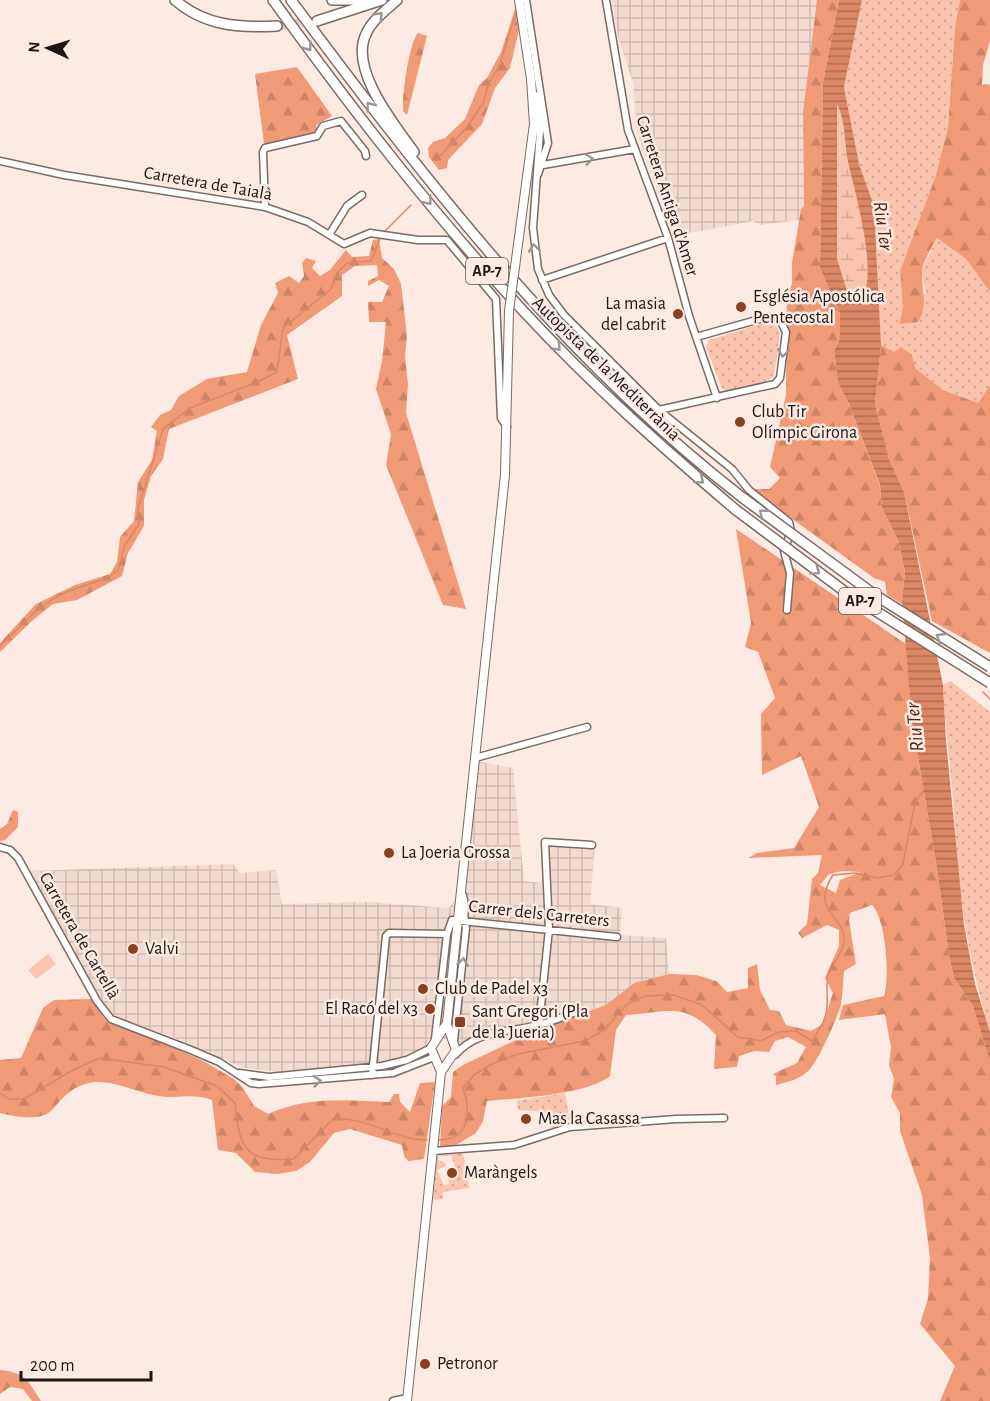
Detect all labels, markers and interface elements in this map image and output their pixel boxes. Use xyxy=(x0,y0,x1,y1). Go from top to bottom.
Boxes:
one-way arrow xyxy=(372,13,383,24)
north arrow xyxy=(18,18,78,78)
one-way arrow xyxy=(301,40,312,51)
text: N xyxy=(26,41,42,53)
one-way arrow xyxy=(367,102,378,113)
street label: Carretera Antiga d'Amer xyxy=(633,114,701,279)
one-way arrow xyxy=(585,153,594,165)
street label: Carretera de Taialà xyxy=(142,164,274,204)
one-way arrow xyxy=(420,194,431,205)
water label: Riu Ter xyxy=(870,200,896,252)
one-way arrow xyxy=(528,243,541,252)
road number: AP-7 xyxy=(466,258,508,284)
place label: Església Apostólica Pentecostal xyxy=(753,288,885,327)
street label: Autopista de la Mediterrània xyxy=(528,294,684,444)
place label: La masia del cabrit xyxy=(601,295,666,334)
marker: Església Apostólica Pentecostal xyxy=(734,300,748,314)
marker: La masia del cabrit xyxy=(671,307,685,321)
one-way arrow xyxy=(550,340,561,350)
one-way arrow xyxy=(777,348,790,357)
place label: Club Tir Olímpic Girona xyxy=(752,403,857,442)
marker: Club Tir Olímpic Girona xyxy=(733,415,747,429)
one-way arrow xyxy=(693,472,704,483)
one-way arrow xyxy=(758,510,769,521)
one-way arrow xyxy=(810,564,821,575)
road number: AP-7 xyxy=(839,588,881,614)
one-way arrow xyxy=(936,632,946,644)
water label: Riu Ter xyxy=(902,701,928,753)
place label: La Joeria Grossa xyxy=(401,844,510,862)
marker: La Joeria Grossa xyxy=(382,846,396,860)
street label: Carretera de Cartellà xyxy=(35,870,123,1002)
street label: Carrer dels Carreters xyxy=(468,898,610,930)
place label: Valvi xyxy=(145,940,179,958)
marker: Valvi xyxy=(126,942,140,956)
one-way arrow xyxy=(456,958,469,967)
place label: Club de Padel x3 xyxy=(435,980,548,998)
marker: Club de Padel x3 xyxy=(416,982,430,996)
place label: El Racó del x3 xyxy=(325,1000,418,1018)
marker: El Racó del x3 xyxy=(423,1002,437,1016)
place label: Sant Gregori (Pla de la Jueria) xyxy=(472,1003,589,1042)
marker: Sant Gregori (Pla de la Jueria) xyxy=(453,1015,467,1029)
one-way arrow xyxy=(313,1075,322,1088)
place label: Mas la Casassa xyxy=(538,1110,640,1128)
marker: Mas la Casassa xyxy=(519,1112,533,1126)
place label: Maràngels xyxy=(464,1164,537,1182)
marker: Maràngels xyxy=(445,1166,459,1180)
scale bar xyxy=(21,1344,152,1382)
place label: Petronor xyxy=(437,1355,498,1373)
text: 200 m xyxy=(30,1357,75,1375)
marker: Petronor xyxy=(418,1357,432,1371)

